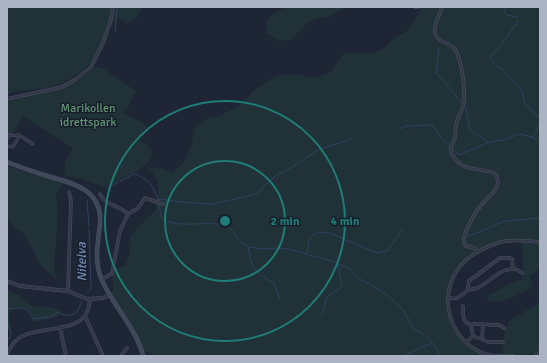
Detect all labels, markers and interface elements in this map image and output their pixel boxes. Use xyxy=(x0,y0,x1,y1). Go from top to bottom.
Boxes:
park label: Marikollen idrettspark xyxy=(60,101,116,130)
centre of rings xyxy=(218,214,232,228)
text: 2 min xyxy=(271,214,300,229)
text: 4 min xyxy=(331,214,360,229)
water label: Nitelva xyxy=(74,242,90,282)

